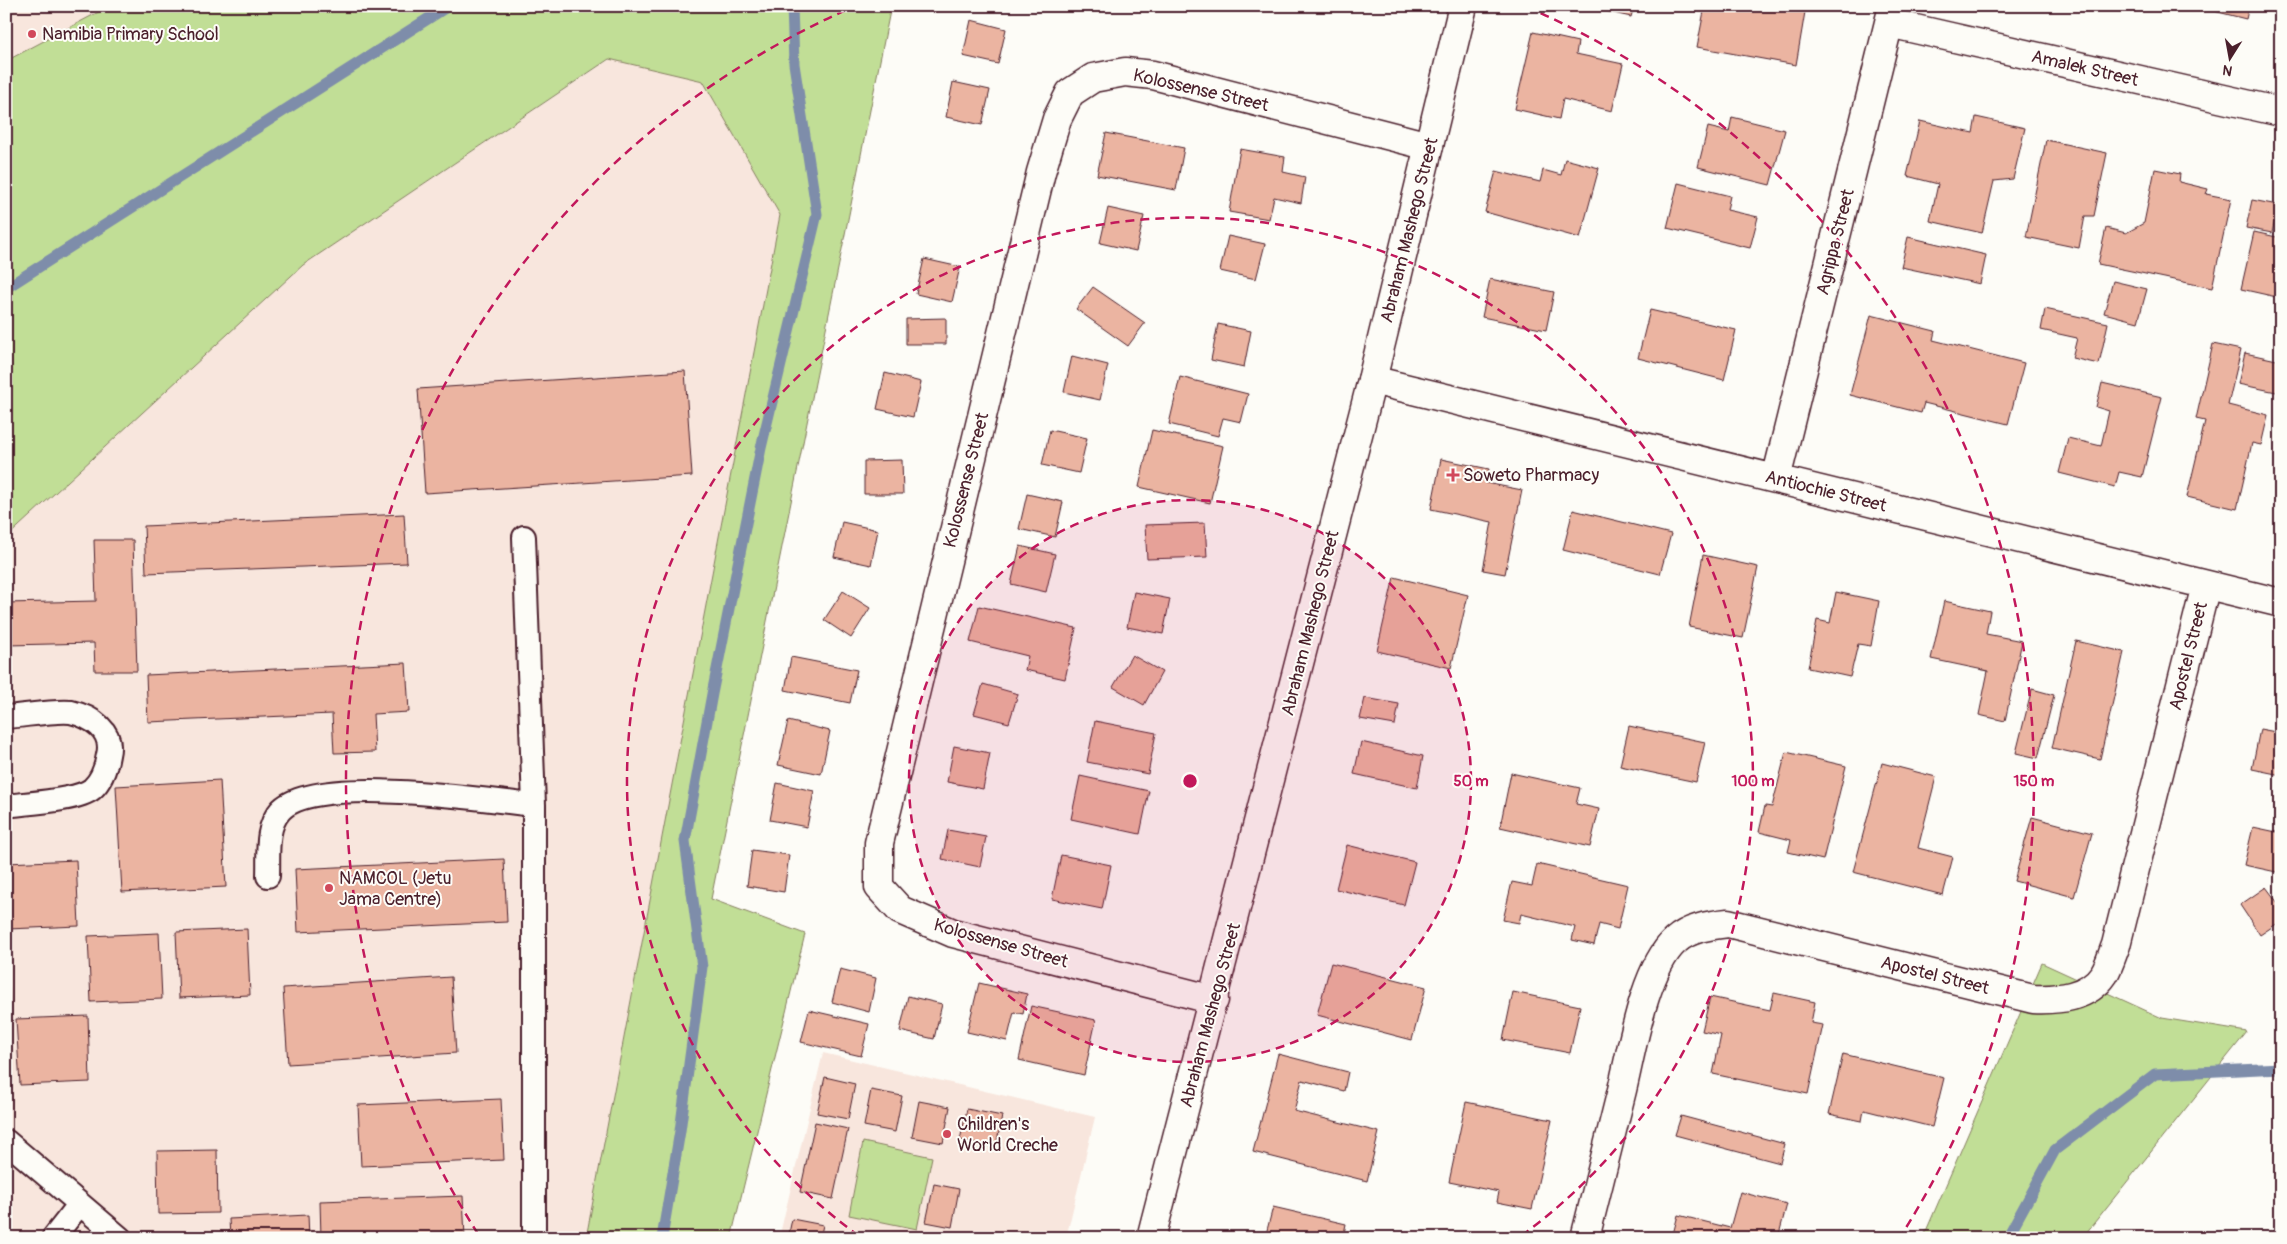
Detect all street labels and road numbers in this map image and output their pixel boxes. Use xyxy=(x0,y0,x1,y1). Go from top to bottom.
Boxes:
street label: Amalek Street xyxy=(2029,45,2141,92)
street label: Kolossense Street xyxy=(1131,64,1272,117)
street label: Abraham Mashego Street xyxy=(1375,134,1444,325)
street label: Agrippa Street xyxy=(1811,186,1860,298)
street label: Kolossense Street xyxy=(939,409,995,550)
street label: Antiochie Street xyxy=(1763,465,1890,518)
street label: Abraham Mashego Street xyxy=(1276,527,1345,718)
street label: Apostel Street xyxy=(2164,599,2213,713)
street label: Kolossense Street xyxy=(931,913,1071,974)
street label: Abraham Mashego Street xyxy=(1175,920,1246,1110)
street label: Apostel Street xyxy=(1878,951,1992,1000)

